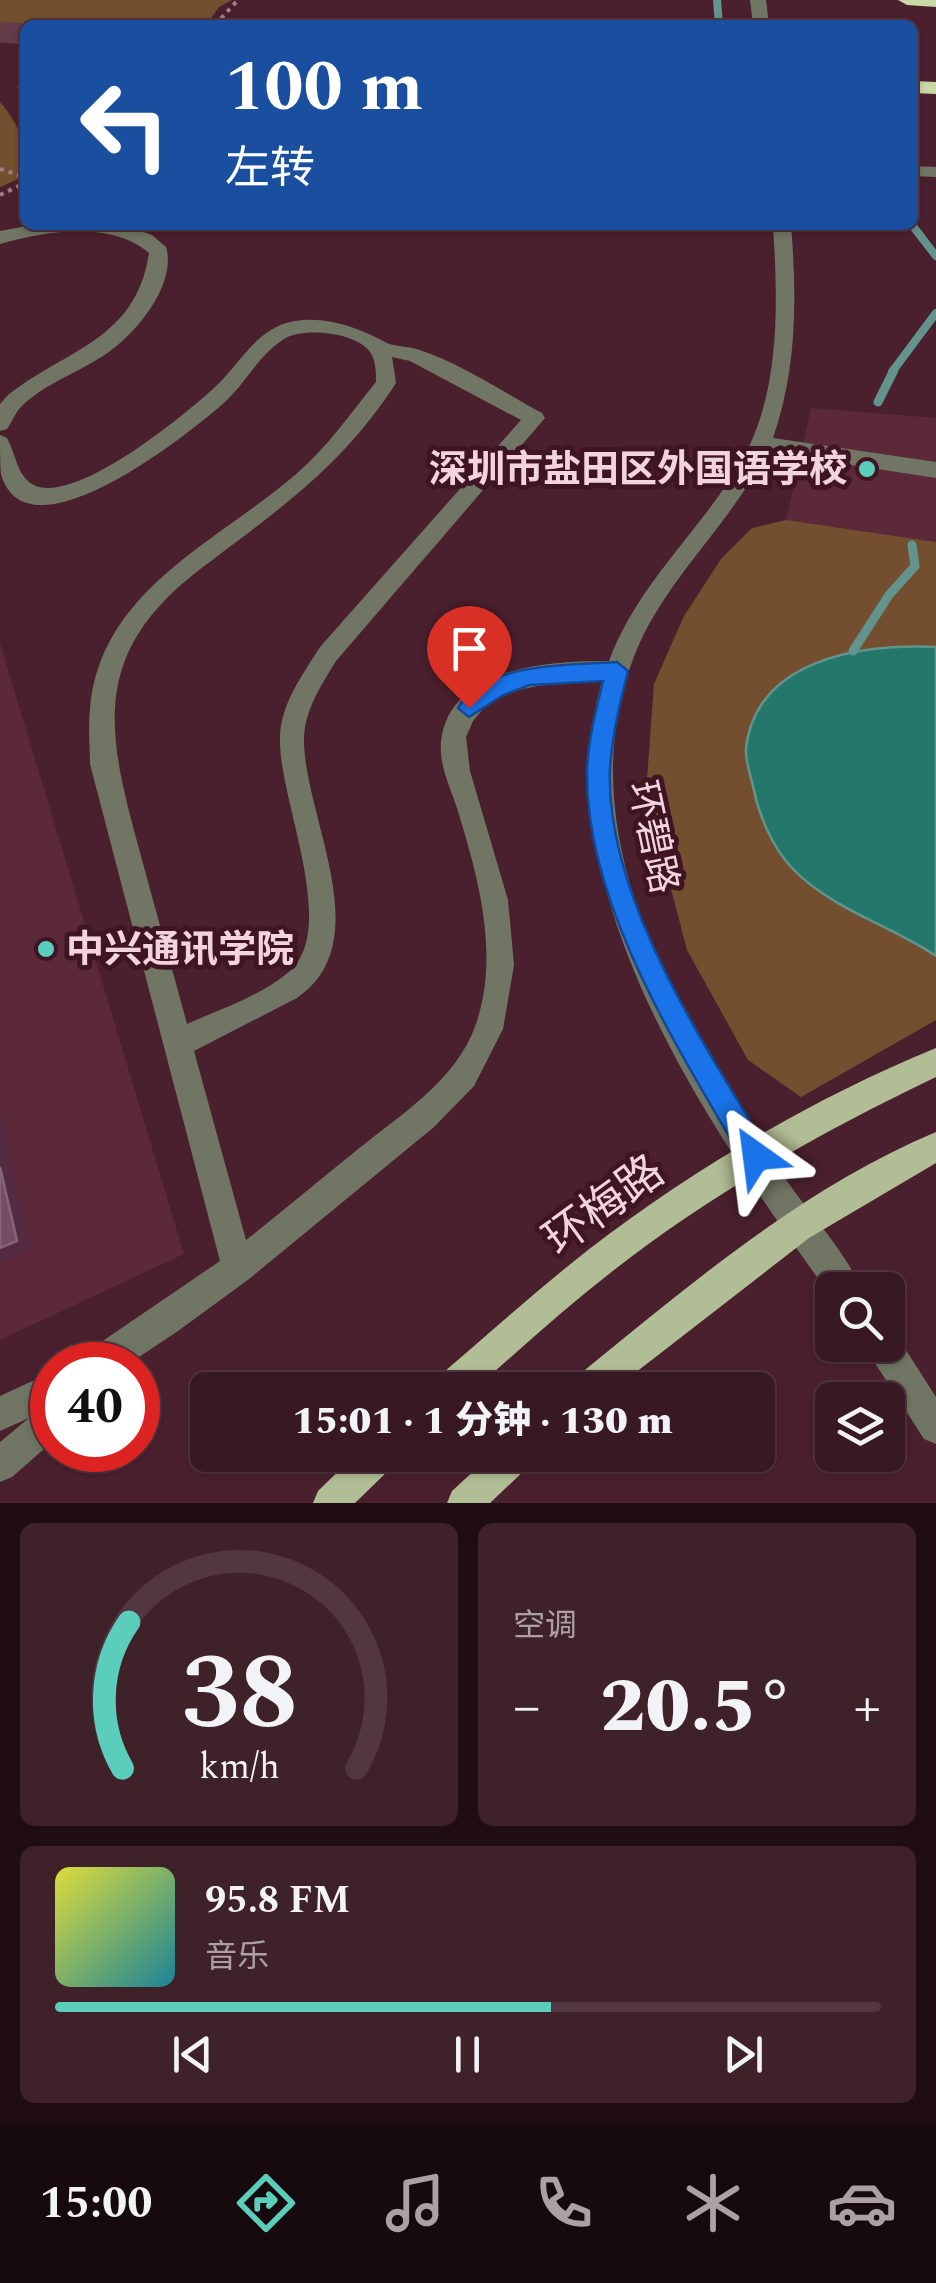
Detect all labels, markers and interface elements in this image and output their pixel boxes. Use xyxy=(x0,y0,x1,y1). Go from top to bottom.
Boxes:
text: 100 m xyxy=(225,35,423,141)
icon: left xyxy=(60,60,190,190)
text: 左转 xyxy=(225,135,315,204)
place label: 深圳市盐田区外国语学校 xyxy=(429,442,847,500)
marker: 深圳市盐田区外国语学校 xyxy=(856,458,878,480)
pin xyxy=(427,606,512,709)
icon: arrive xyxy=(442,621,497,676)
street label: 环碧路 xyxy=(612,776,692,899)
place label: 中兴通讯学院 xyxy=(66,922,294,980)
marker: 中兴通讯学院 xyxy=(35,938,57,960)
position arrow xyxy=(704,1104,808,1208)
street label: 环梅路 xyxy=(530,1138,679,1274)
map controls xyxy=(815,1272,905,1472)
button: search xyxy=(815,1272,905,1362)
speed limit sign: 40 xyxy=(30,1342,160,1472)
button: layers xyxy=(815,1382,905,1472)
text: 15:01 · 1 分钟 · 130 m xyxy=(292,1393,673,1451)
text: 空调 xyxy=(513,1602,577,1651)
text: 38 xyxy=(181,1616,297,1774)
text: 20.5° xyxy=(600,1651,794,1765)
text: − xyxy=(513,1666,541,1749)
text: + xyxy=(853,1666,881,1749)
text: km/h xyxy=(199,1740,279,1795)
text: 95.8 FM xyxy=(205,1872,350,1930)
text: 音乐 xyxy=(205,1933,269,1982)
icon: previous xyxy=(165,2027,220,2082)
icon: pause xyxy=(440,2027,495,2082)
icon: next xyxy=(716,2027,771,2082)
icon: directions xyxy=(231,2168,301,2238)
icon: music xyxy=(380,2168,450,2238)
icon: phone xyxy=(529,2168,599,2238)
icon: climate xyxy=(678,2168,748,2238)
icon: car xyxy=(827,2168,897,2238)
text: 15:00 xyxy=(39,2169,152,2238)

